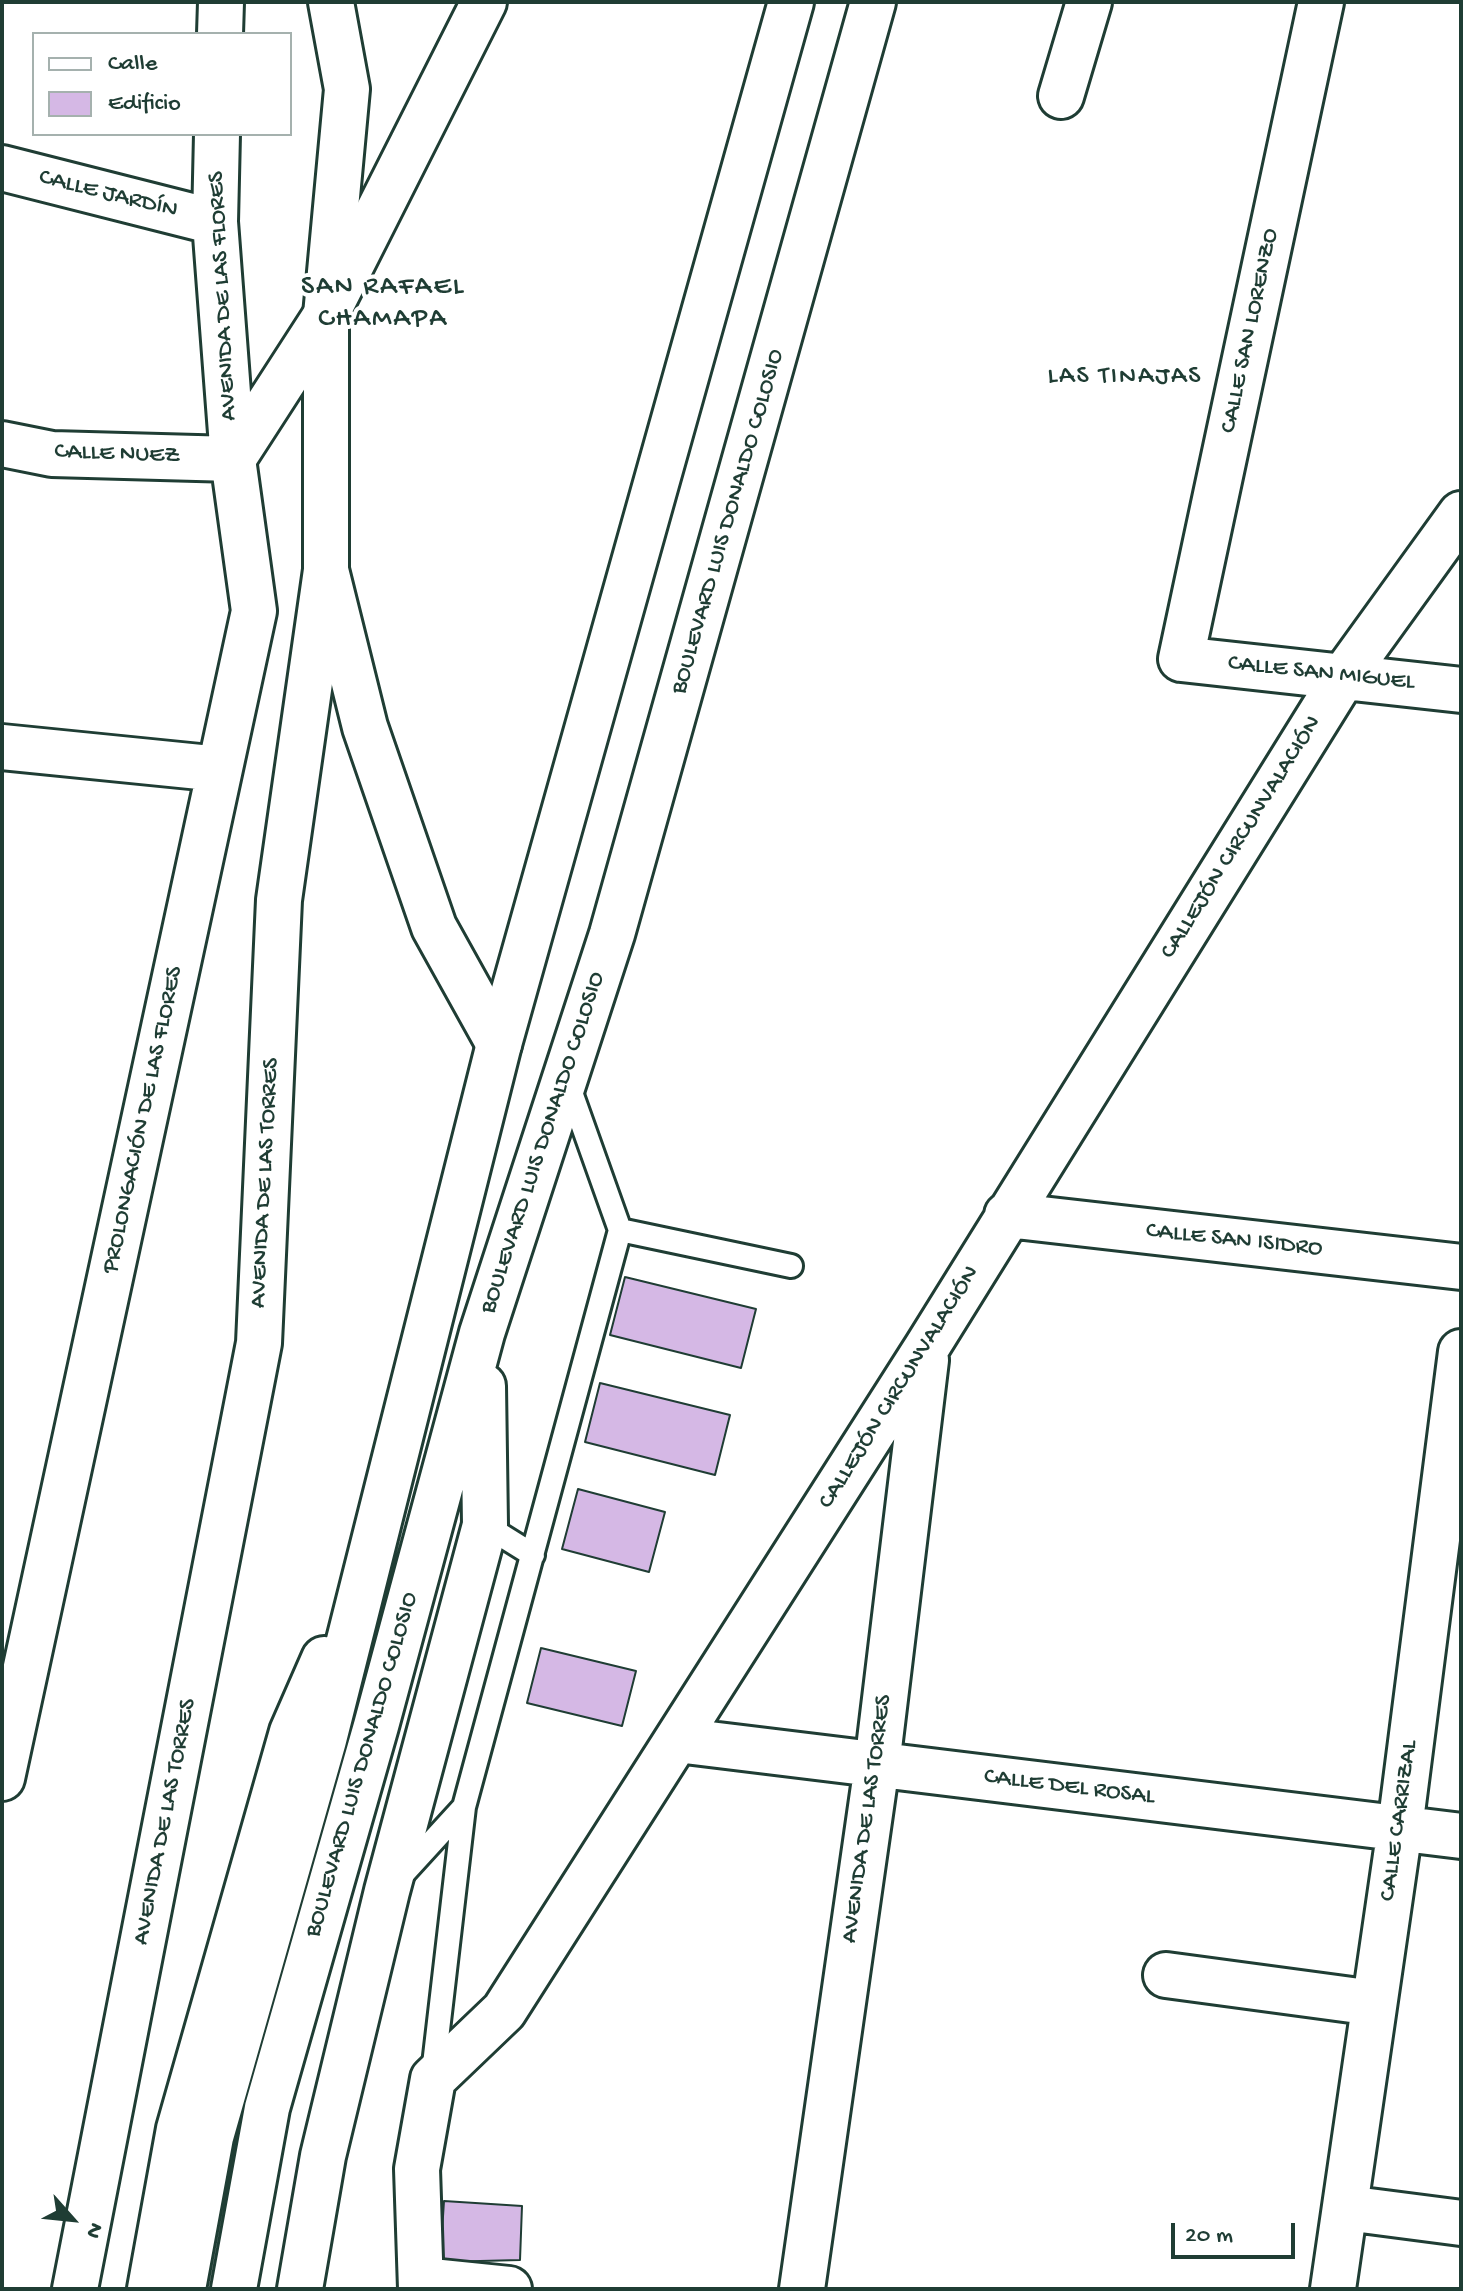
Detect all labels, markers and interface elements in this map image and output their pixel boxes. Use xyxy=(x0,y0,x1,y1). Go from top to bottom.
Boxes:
legend xyxy=(32,32,292,136)
text: Calle xyxy=(108,50,157,79)
text: Edificio xyxy=(108,90,181,119)
street label: CALLE JARDÍN xyxy=(36,164,180,226)
street label: AVENIDA DE LAS FLORES xyxy=(203,171,245,421)
street label: CALLE SAN LORENZO xyxy=(1215,226,1287,436)
district label: SAN RAFAEL CHAMAPA xyxy=(301,272,465,338)
street label: BOULEVARD LUIS DONALDO COLOSIO xyxy=(666,346,792,698)
district label: LAS TINAJAS xyxy=(1048,362,1202,394)
street label: CALLE NUEZ xyxy=(54,438,180,472)
street label: CALLE SAN MIGUEL xyxy=(1226,650,1416,698)
street label: CALLEJÓN CIRCUNVALACIÓN xyxy=(1155,711,1329,965)
street label: PROLONGACIÓN DE LAS FLORES xyxy=(97,964,191,1276)
street label: BOULEVARD LUIS DONALDO COLOSIO xyxy=(475,969,613,1317)
street label: AVENIDA DE LAS TORRES xyxy=(245,1057,287,1309)
street label: CALLE SAN ISIDRO xyxy=(1144,1217,1324,1265)
street label: CALLEJÓN CIRCUNVALACIÓN xyxy=(813,1261,987,1515)
street label: BOULEVARD LUIS DONALDO COLOSIO xyxy=(300,1589,426,1941)
street label: AVENIDA DE LAS TORRES xyxy=(836,1693,900,1945)
street label: AVENIDA DE LAS TORRES xyxy=(128,1696,204,1948)
street label: CALLE CARRIZAL xyxy=(1374,1739,1426,1903)
street label: CALLE DEL ROSAL xyxy=(982,1763,1156,1813)
north arrow xyxy=(32,2179,112,2259)
scale bar xyxy=(1175,2207,1299,2257)
text: N xyxy=(79,2218,108,2242)
text: 20 m xyxy=(1185,2222,1233,2251)

